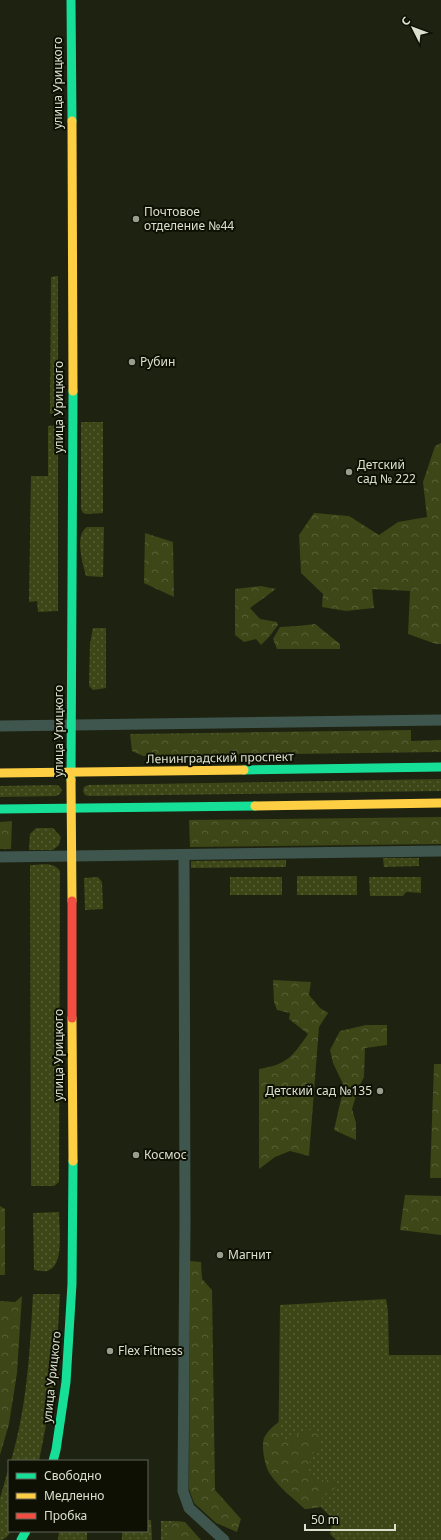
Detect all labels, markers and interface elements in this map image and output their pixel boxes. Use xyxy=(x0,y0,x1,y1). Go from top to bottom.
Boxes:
north arrow xyxy=(393,8,433,48)
text: С xyxy=(397,13,413,29)
street label: улица Урицкого xyxy=(49,37,66,129)
place label: Почтовое отделение №44 xyxy=(144,203,234,234)
marker: Почтовое отделение №44 xyxy=(131,214,141,224)
place label: Рубин xyxy=(140,353,175,370)
marker: Рубин xyxy=(127,357,137,367)
street label: улица Урицкого xyxy=(50,361,67,453)
place label: Детский сад № 222 xyxy=(357,456,416,487)
marker: Детский сад № 222 xyxy=(344,467,354,477)
street label: улица Урицкого xyxy=(50,685,67,777)
street label: Ленинградский проспект xyxy=(146,748,294,767)
street label: улица Урицкого xyxy=(50,1009,67,1101)
place label: Детский сад №135 xyxy=(265,1082,372,1099)
marker: Детский сад №135 xyxy=(375,1086,385,1096)
place label: Космос xyxy=(144,1146,187,1163)
marker: Космос xyxy=(131,1150,141,1160)
place label: Магнит xyxy=(228,1246,272,1263)
marker: Магнит xyxy=(215,1250,225,1260)
street label: улица Урицкого xyxy=(38,1330,65,1424)
place label: Flex Fitness xyxy=(118,1342,183,1359)
marker: Flex Fitness xyxy=(105,1346,115,1356)
legend xyxy=(8,1460,148,1532)
text: Свободно xyxy=(44,1467,102,1484)
text: Медленно xyxy=(44,1487,104,1504)
scale bar xyxy=(305,1506,395,1532)
text: Пробка xyxy=(44,1507,87,1524)
text: 50 m xyxy=(311,1511,339,1528)

